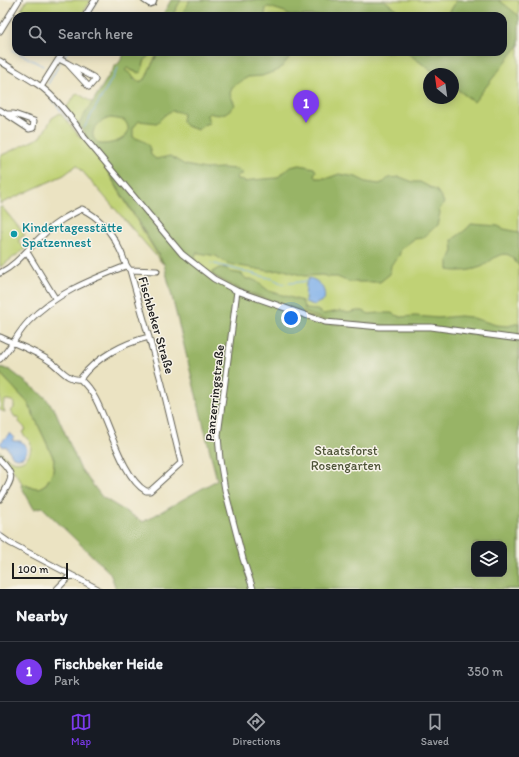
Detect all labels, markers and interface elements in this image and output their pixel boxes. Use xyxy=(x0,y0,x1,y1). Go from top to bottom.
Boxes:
search box xyxy=(12,12,507,56)
icon: search xyxy=(26,23,48,45)
text: Search here xyxy=(58,25,133,43)
north arrow xyxy=(423,68,459,104)
pin: 1 xyxy=(293,90,319,123)
place label: Kindertagesstätte Spatzennest xyxy=(22,220,122,250)
marker: Kindertagesstätte Spatzennest xyxy=(9,229,19,239)
street label: Fischbeker Straße xyxy=(135,275,178,376)
your location xyxy=(281,308,301,328)
street label: Panzerringstraße xyxy=(202,344,227,442)
park label: Staatsforst Rosengarten xyxy=(311,443,382,473)
map controls xyxy=(471,541,507,577)
button: layers xyxy=(471,541,507,577)
scale bar xyxy=(12,561,68,580)
text: 100 m xyxy=(18,563,48,576)
text: Nearby xyxy=(16,605,68,625)
text: Fischbeker Heide xyxy=(54,655,163,673)
text: 1 xyxy=(26,664,32,679)
text: 350 m xyxy=(467,664,503,679)
text: Park xyxy=(54,673,80,688)
tab: Map xyxy=(70,711,92,748)
tab: Directions xyxy=(232,711,281,748)
tab: Saved xyxy=(421,711,449,748)

